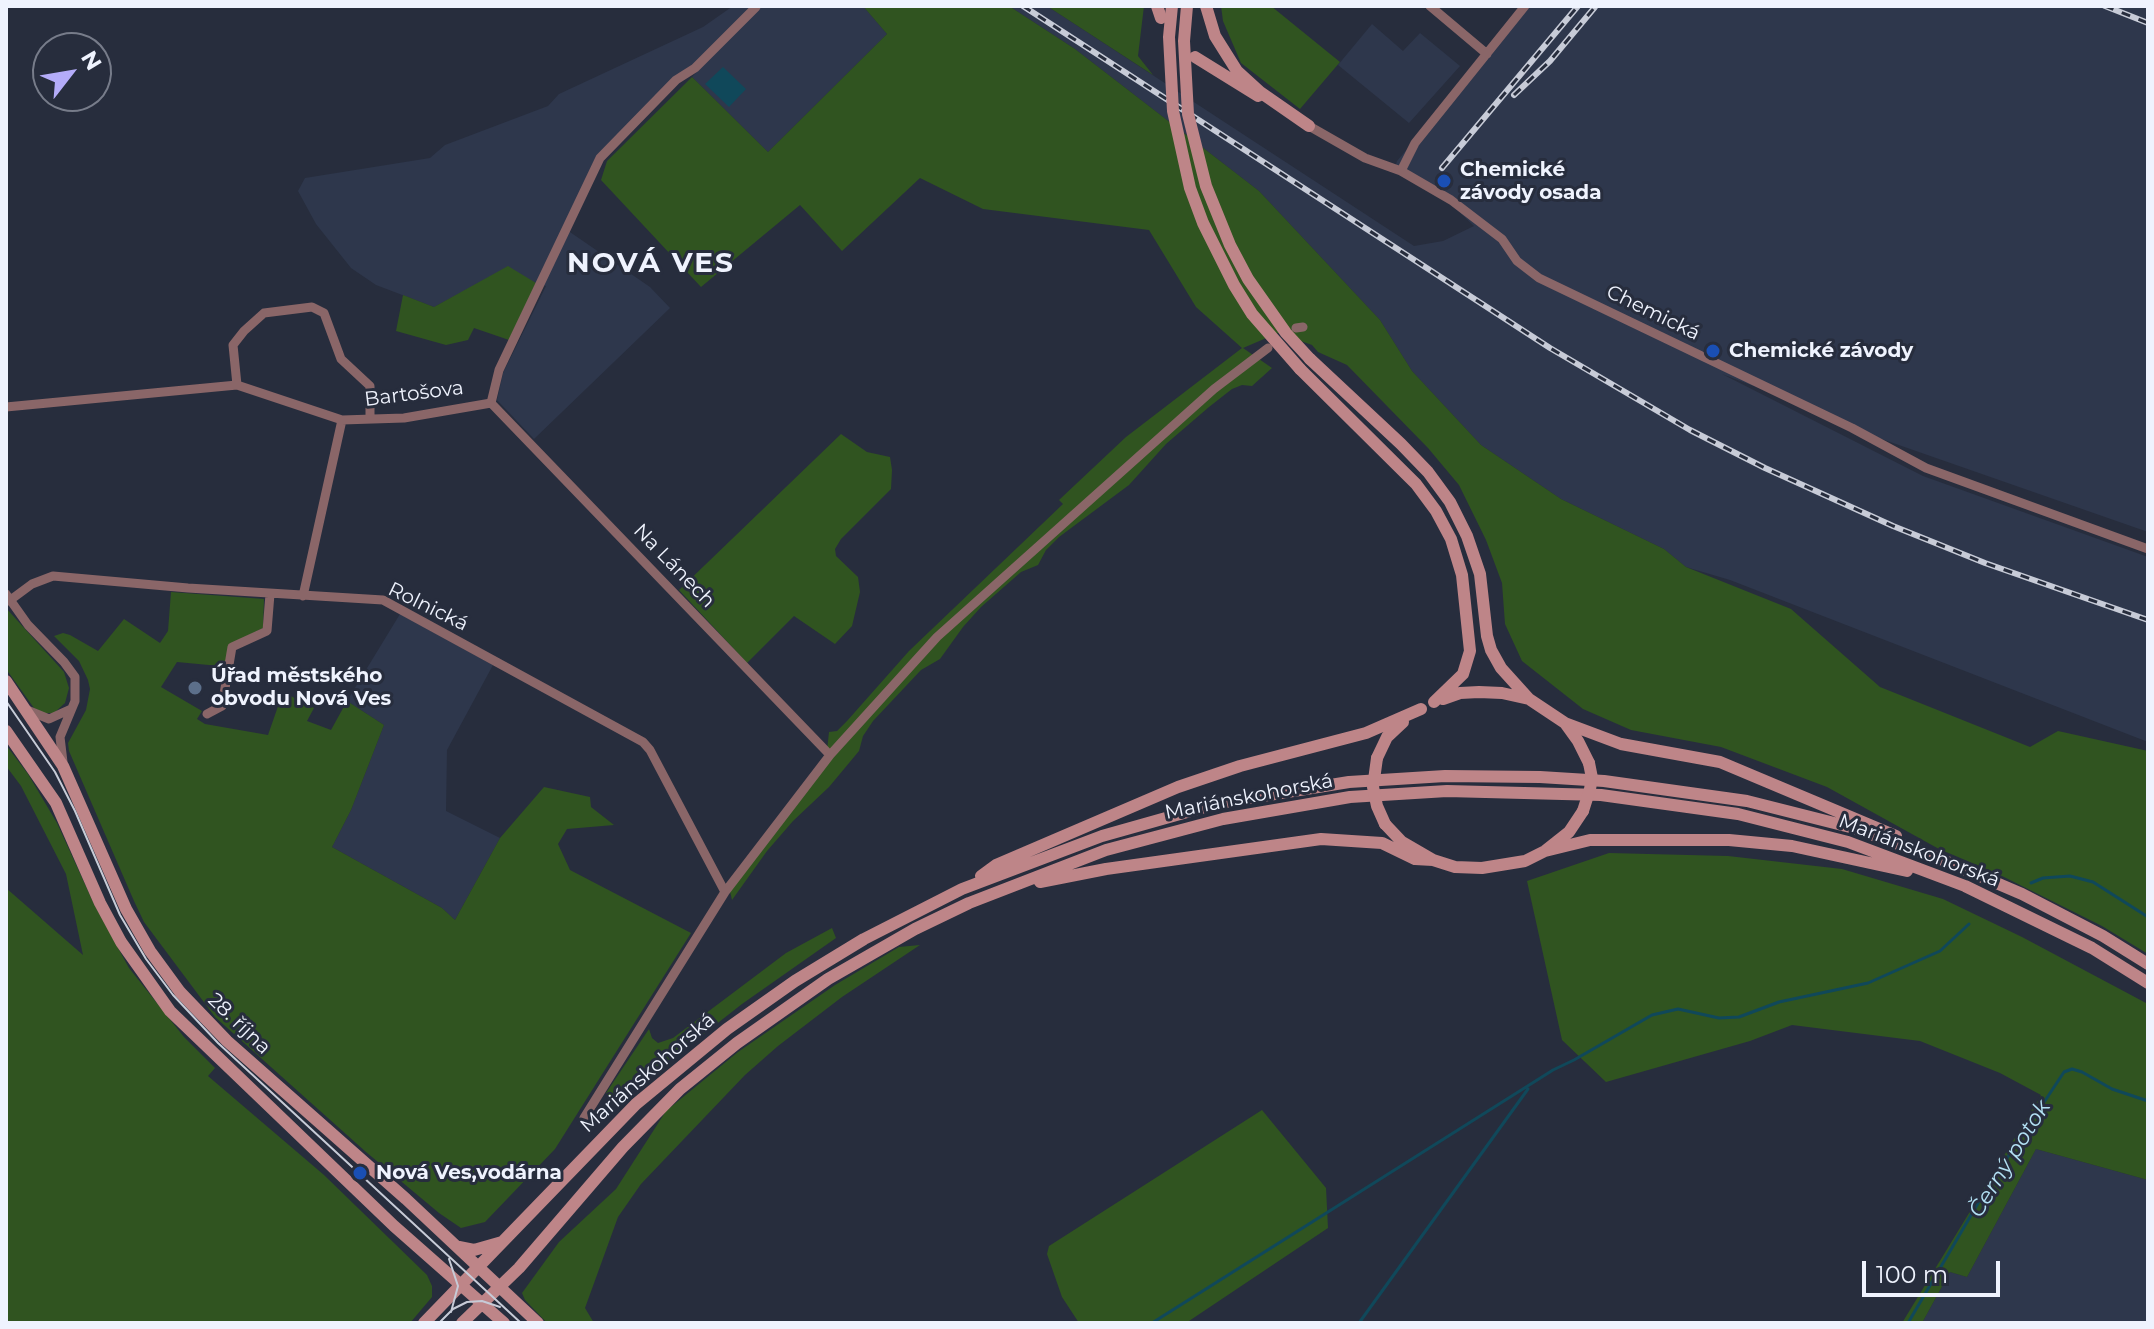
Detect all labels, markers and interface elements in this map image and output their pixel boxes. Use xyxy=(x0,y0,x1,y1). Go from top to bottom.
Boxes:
north arrow xyxy=(32,32,112,112)
text: N xyxy=(75,46,107,75)
place label: Chemické závody osada xyxy=(1460,158,1602,205)
marker: Chemické závody osada xyxy=(1435,172,1453,190)
district label: NOVÁ VES xyxy=(567,247,735,281)
street label: Chemická xyxy=(1602,280,1704,346)
place label: Chemické závody xyxy=(1729,339,1913,363)
marker: Chemické závody xyxy=(1704,342,1722,360)
street label: Bartošova xyxy=(363,376,465,412)
street label: Na Lánech xyxy=(628,519,720,613)
street label: Rolnická xyxy=(384,577,472,637)
place label: Úřad městského obvodu Nová Ves xyxy=(211,664,391,711)
marker: Úřad městského obvodu Nová Ves xyxy=(186,679,204,697)
street label: Mariánskohorská xyxy=(1163,769,1335,825)
street label: Mariánskohorská xyxy=(1835,809,2003,893)
street label: 28. října xyxy=(203,988,275,1060)
street label: Mariánskohorská xyxy=(576,1008,720,1138)
water label: Černý potok xyxy=(1963,1095,2057,1223)
place label: Nová Ves,vodárna xyxy=(376,1161,562,1185)
marker: Nová Ves,vodárna xyxy=(351,1164,369,1182)
scale bar xyxy=(1866,1245,2004,1295)
text: 100 m xyxy=(1876,1260,1948,1289)

